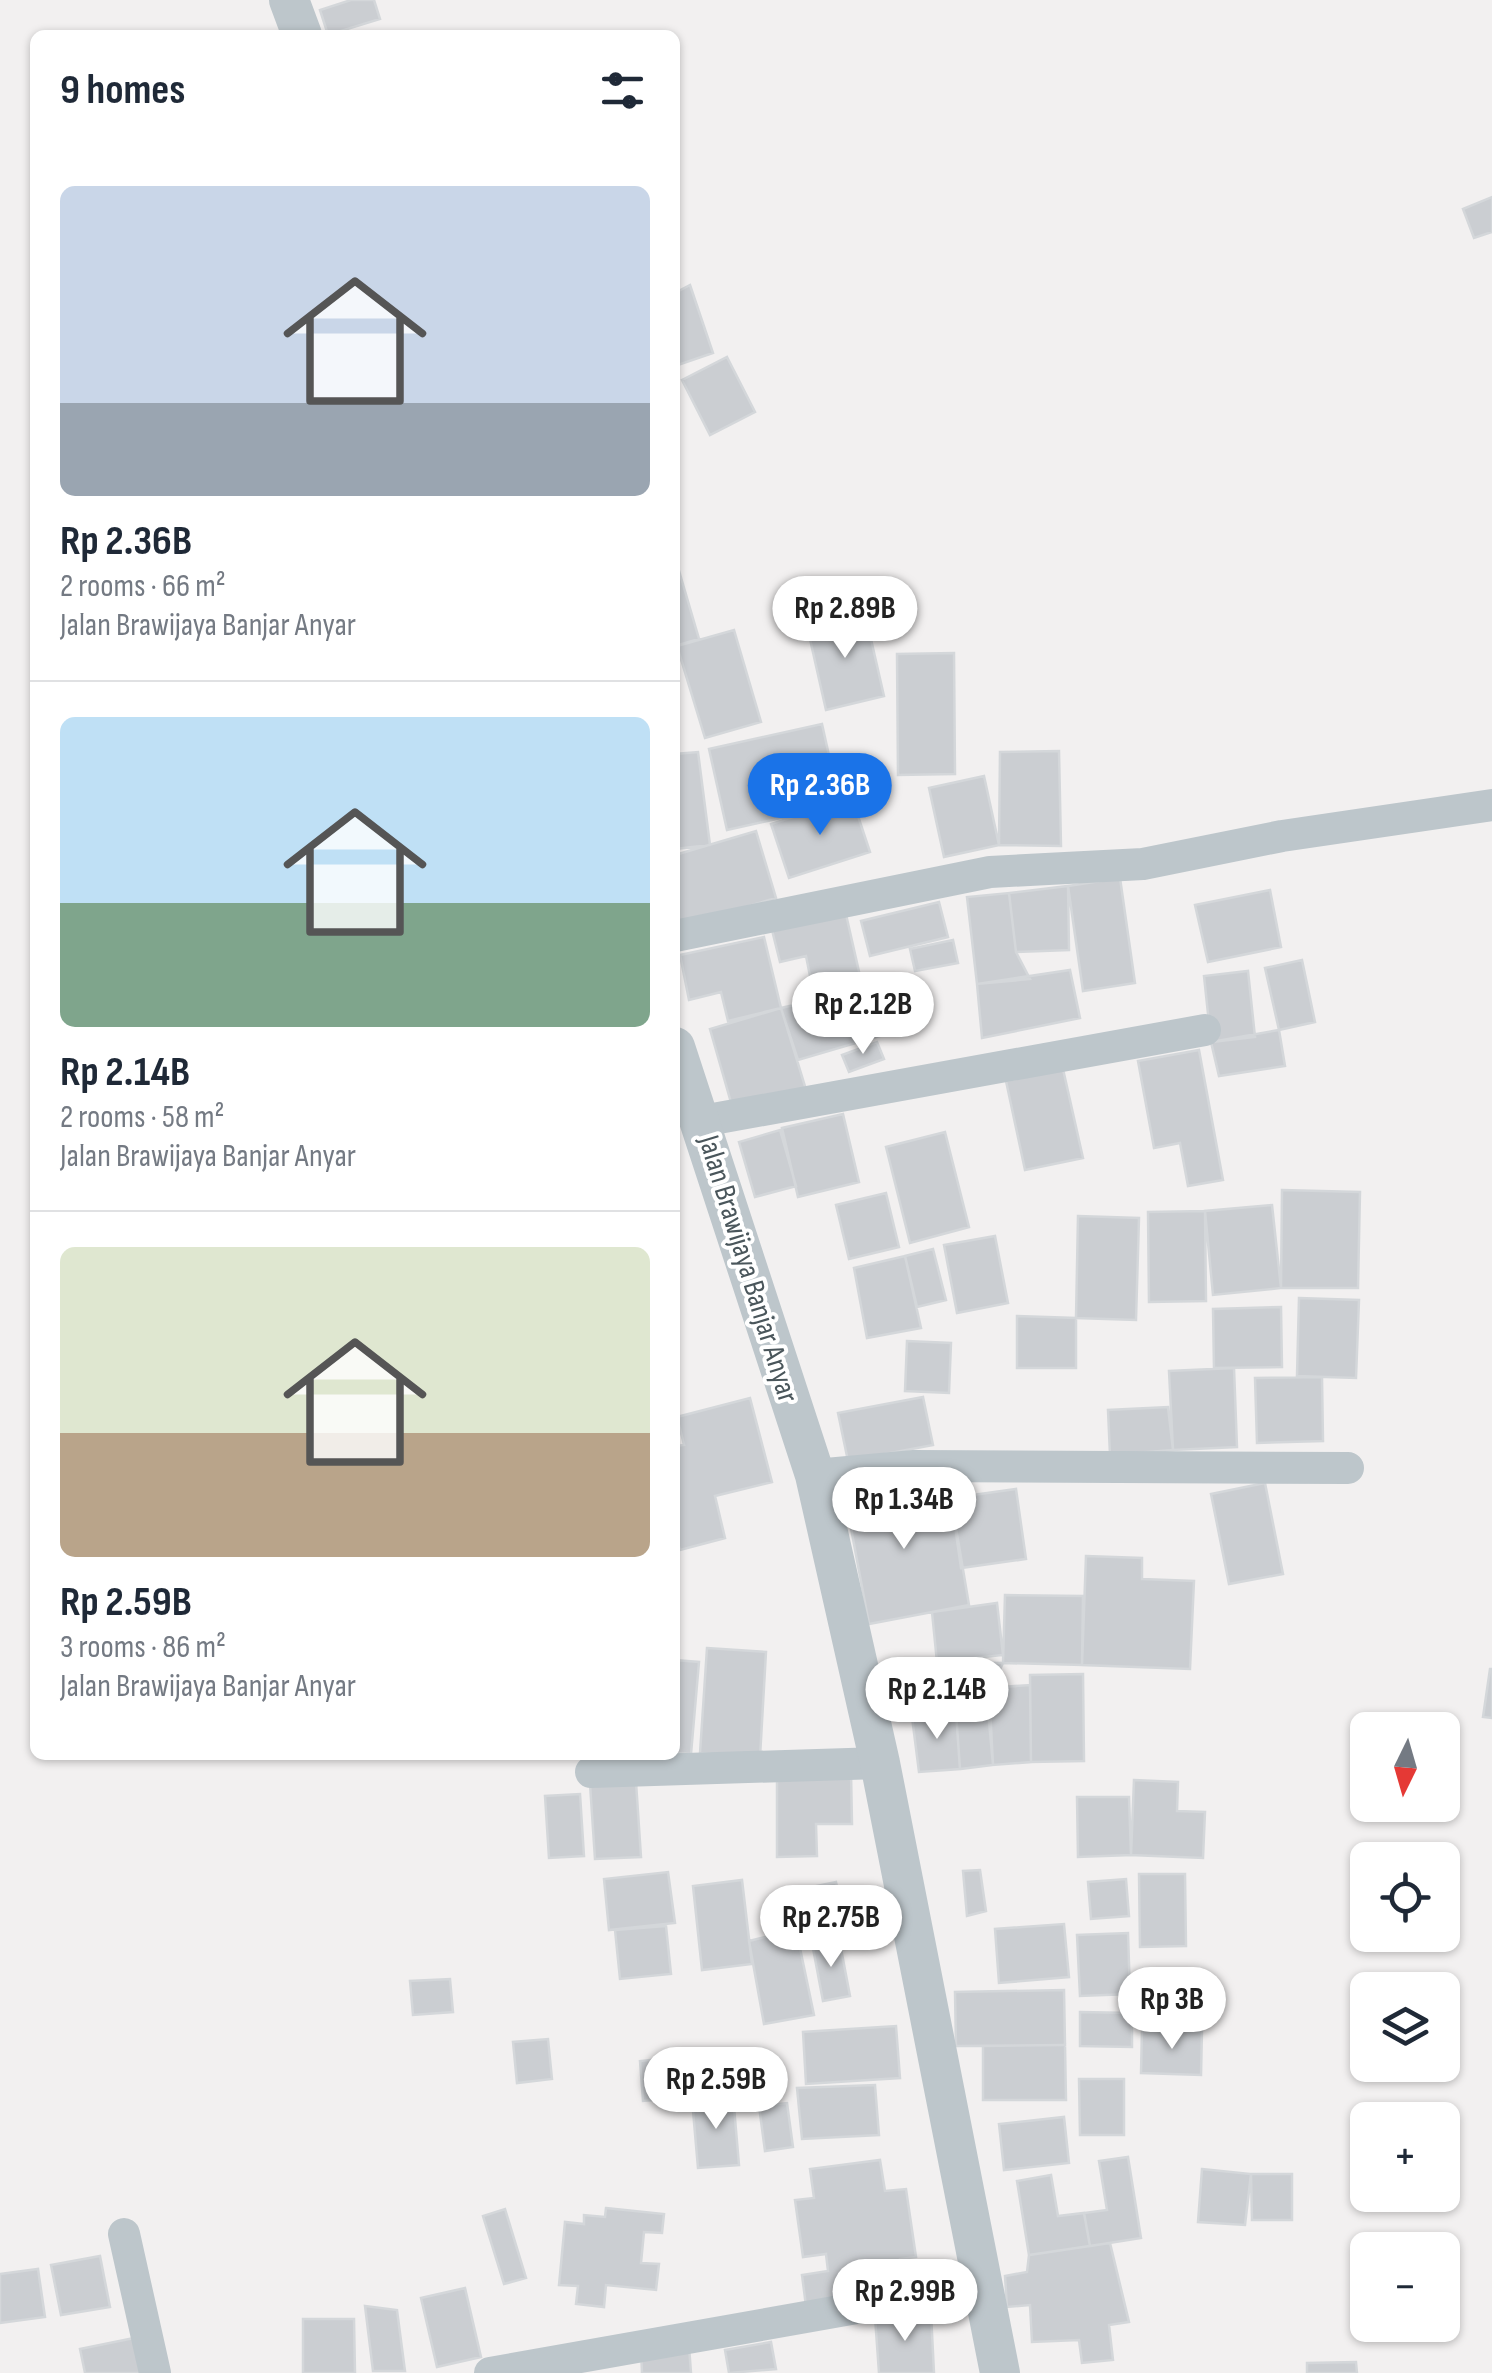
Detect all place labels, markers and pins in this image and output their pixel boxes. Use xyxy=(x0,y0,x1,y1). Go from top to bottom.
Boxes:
pin: Rp 2.89B xyxy=(742,576,948,661)
pin: Rp 2.36B xyxy=(717,753,923,838)
pin: Rp 2.12B xyxy=(760,972,966,1057)
pin: Rp 1.34B xyxy=(801,1467,1007,1552)
pin: Rp 2.14B xyxy=(834,1657,1040,1742)
pin: Rp 2.75B xyxy=(728,1885,934,1970)
pin: Rp 3B xyxy=(1102,1967,1242,2052)
pin: Rp 2.59B xyxy=(613,2047,819,2132)
pin: Rp 2.99B xyxy=(802,2259,1008,2344)

